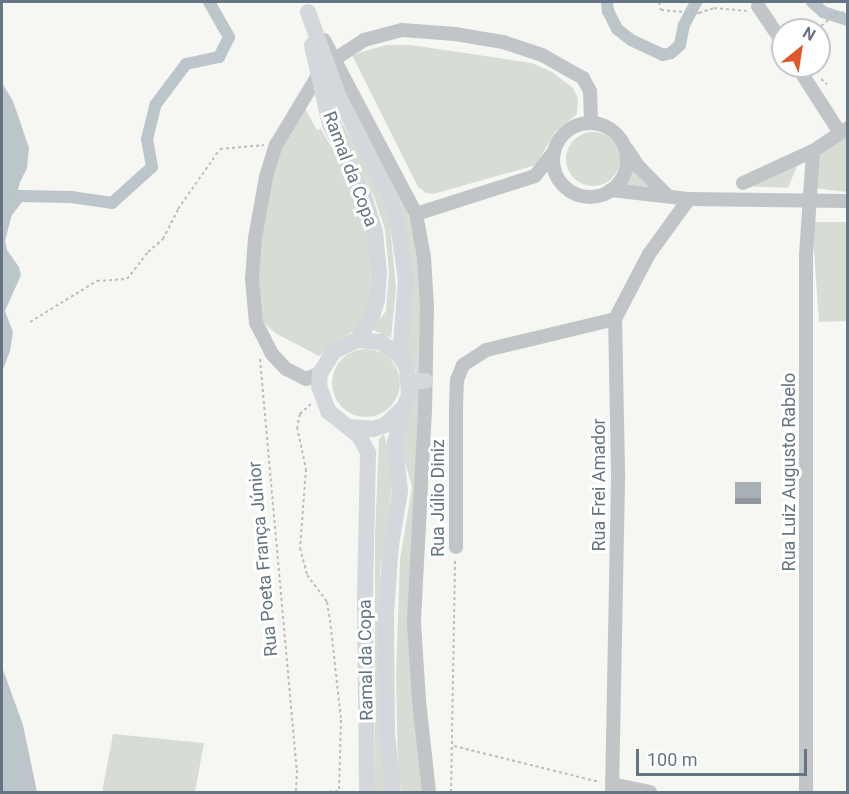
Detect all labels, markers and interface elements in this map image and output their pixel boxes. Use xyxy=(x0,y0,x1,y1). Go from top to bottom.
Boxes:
north arrow xyxy=(771,18,831,78)
text: N xyxy=(800,23,819,45)
street label: Ramal da Copa xyxy=(318,108,382,230)
street label: Rua Luiz Augusto Rabelo xyxy=(778,373,800,571)
street label: Rua Frei Amador xyxy=(588,418,610,552)
street label: Rua Júlio Diniz xyxy=(427,439,449,557)
street label: Rua Poeta França Júnior xyxy=(244,460,282,658)
street label: Ramal da Copa xyxy=(354,599,378,721)
scale bar xyxy=(639,737,810,775)
text: 100 m xyxy=(647,749,698,770)

